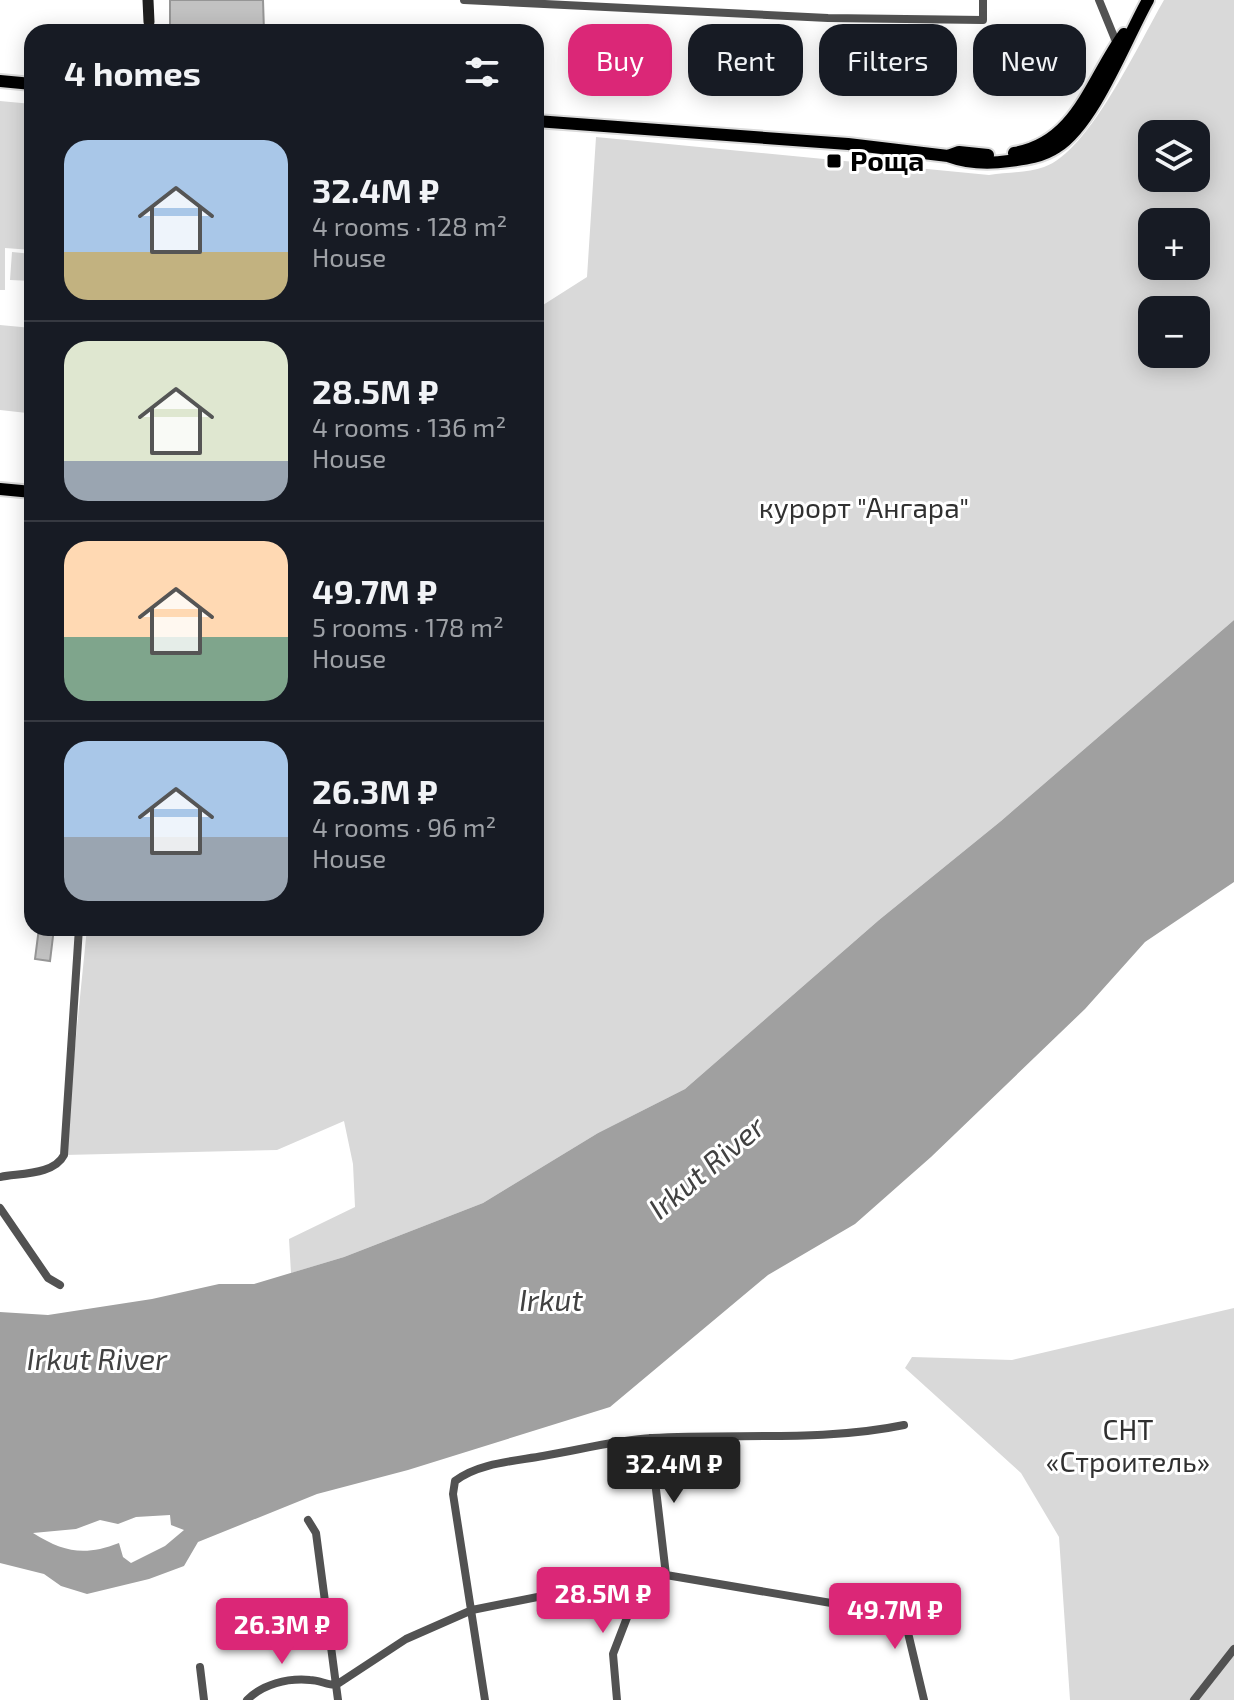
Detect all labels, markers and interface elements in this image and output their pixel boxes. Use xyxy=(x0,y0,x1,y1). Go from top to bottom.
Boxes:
chip: Buy xyxy=(568,24,672,96)
chip: Rent xyxy=(688,24,803,96)
chip: Filters xyxy=(819,24,957,96)
chip: New xyxy=(973,24,1086,96)
icon: filters xyxy=(460,50,504,94)
text: 4 homes xyxy=(64,52,201,93)
map controls xyxy=(1138,120,1210,368)
button: layers xyxy=(1138,120,1210,192)
place label: Роща xyxy=(850,143,924,177)
marker: Роща xyxy=(825,152,843,170)
text: 32.4M ₽ xyxy=(312,169,439,210)
icon: home xyxy=(128,172,224,268)
button: + xyxy=(1138,208,1210,280)
text: 4 rooms · 128 m² xyxy=(312,210,507,241)
text: House xyxy=(312,241,386,272)
button: − xyxy=(1138,296,1210,368)
text: 28.5M ₽ xyxy=(312,370,439,411)
icon: home xyxy=(128,373,224,469)
text: 4 rooms · 136 m² xyxy=(312,411,506,442)
text: House xyxy=(312,442,386,473)
park label: курорт "Ангара" xyxy=(759,490,969,524)
text: 49.7M ₽ xyxy=(312,570,437,611)
icon: home xyxy=(128,573,224,669)
text: 5 rooms · 178 m² xyxy=(312,611,504,642)
text: House xyxy=(312,642,386,673)
text: 26.3M ₽ xyxy=(312,770,438,811)
icon: home xyxy=(128,773,224,869)
text: 4 rooms · 96 m² xyxy=(312,811,496,842)
text: House xyxy=(312,842,386,873)
water label: Irkut River xyxy=(640,1107,772,1225)
water label: Irkut xyxy=(519,1281,584,1317)
water label: Irkut River xyxy=(27,1340,168,1376)
park label: СНТ «Строитель» xyxy=(1046,1412,1210,1478)
pin: 32.4M ₽ xyxy=(600,1437,748,1505)
text: 32.4M ₽ xyxy=(625,1447,723,1478)
pin: 28.5M ₽ xyxy=(529,1567,677,1635)
text: 28.5M ₽ xyxy=(555,1577,651,1608)
pin: 49.7M ₽ xyxy=(821,1583,969,1651)
text: 49.7M ₽ xyxy=(847,1593,943,1624)
pin: 26.3M ₽ xyxy=(208,1598,356,1666)
text: 26.3M ₽ xyxy=(234,1608,330,1639)

